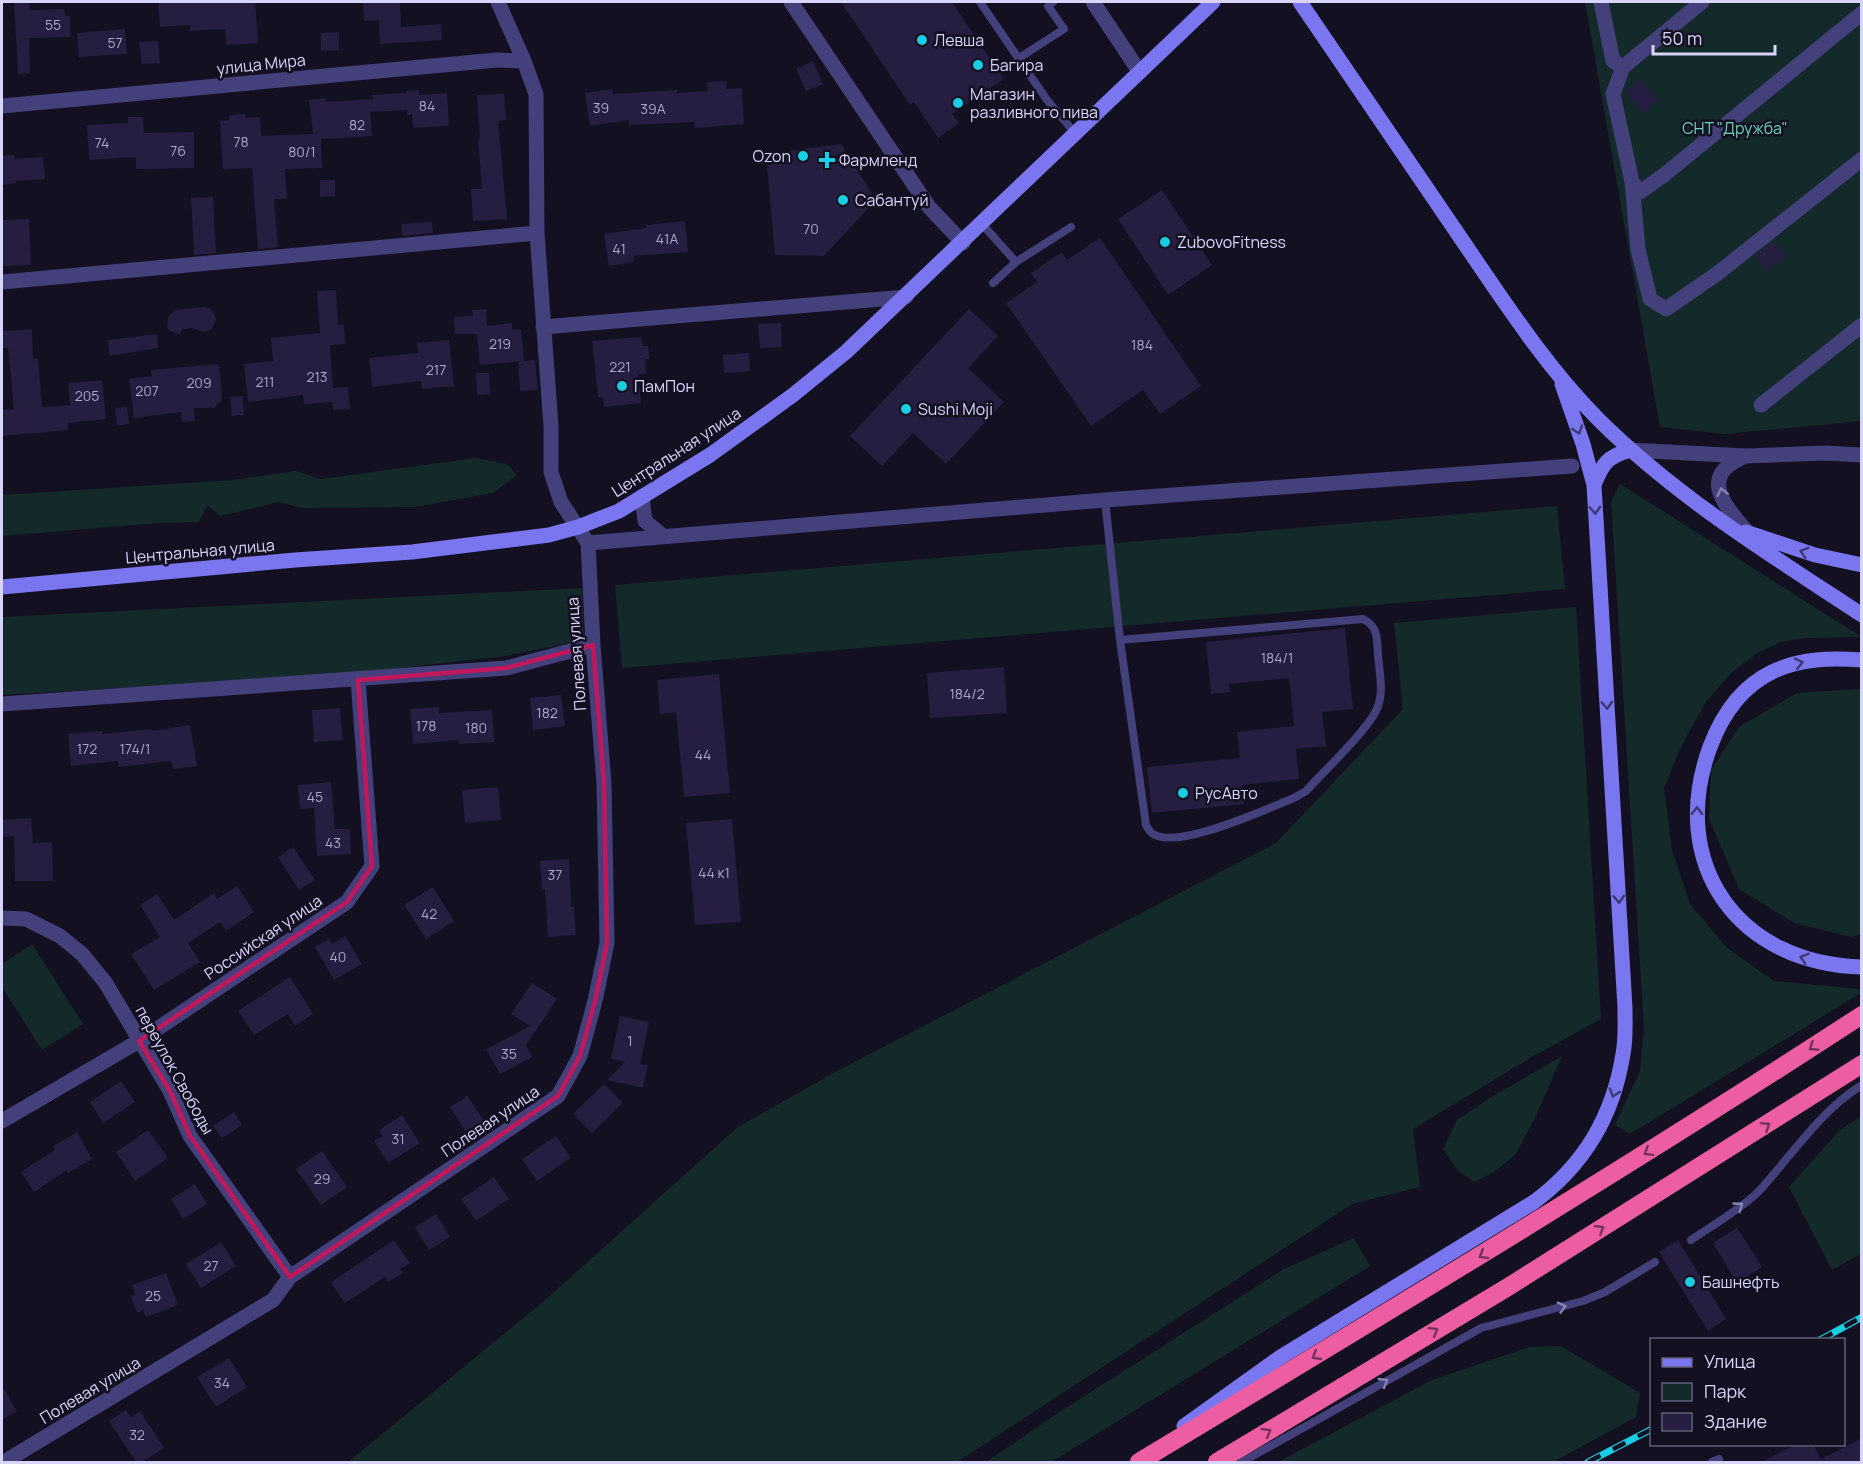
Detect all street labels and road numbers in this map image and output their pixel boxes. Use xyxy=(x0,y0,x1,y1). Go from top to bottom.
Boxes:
street label: улица Мира xyxy=(215,48,307,80)
street label: Центральная улица xyxy=(607,402,745,502)
street label: Центральная улица xyxy=(124,534,276,568)
street label: Полевая улица xyxy=(561,596,591,712)
street label: Российская улица xyxy=(200,889,326,985)
street label: переулок Свободы xyxy=(131,1002,219,1138)
street label: Полевая улица xyxy=(437,1080,543,1162)
street label: Полевая улица xyxy=(36,1351,144,1429)

